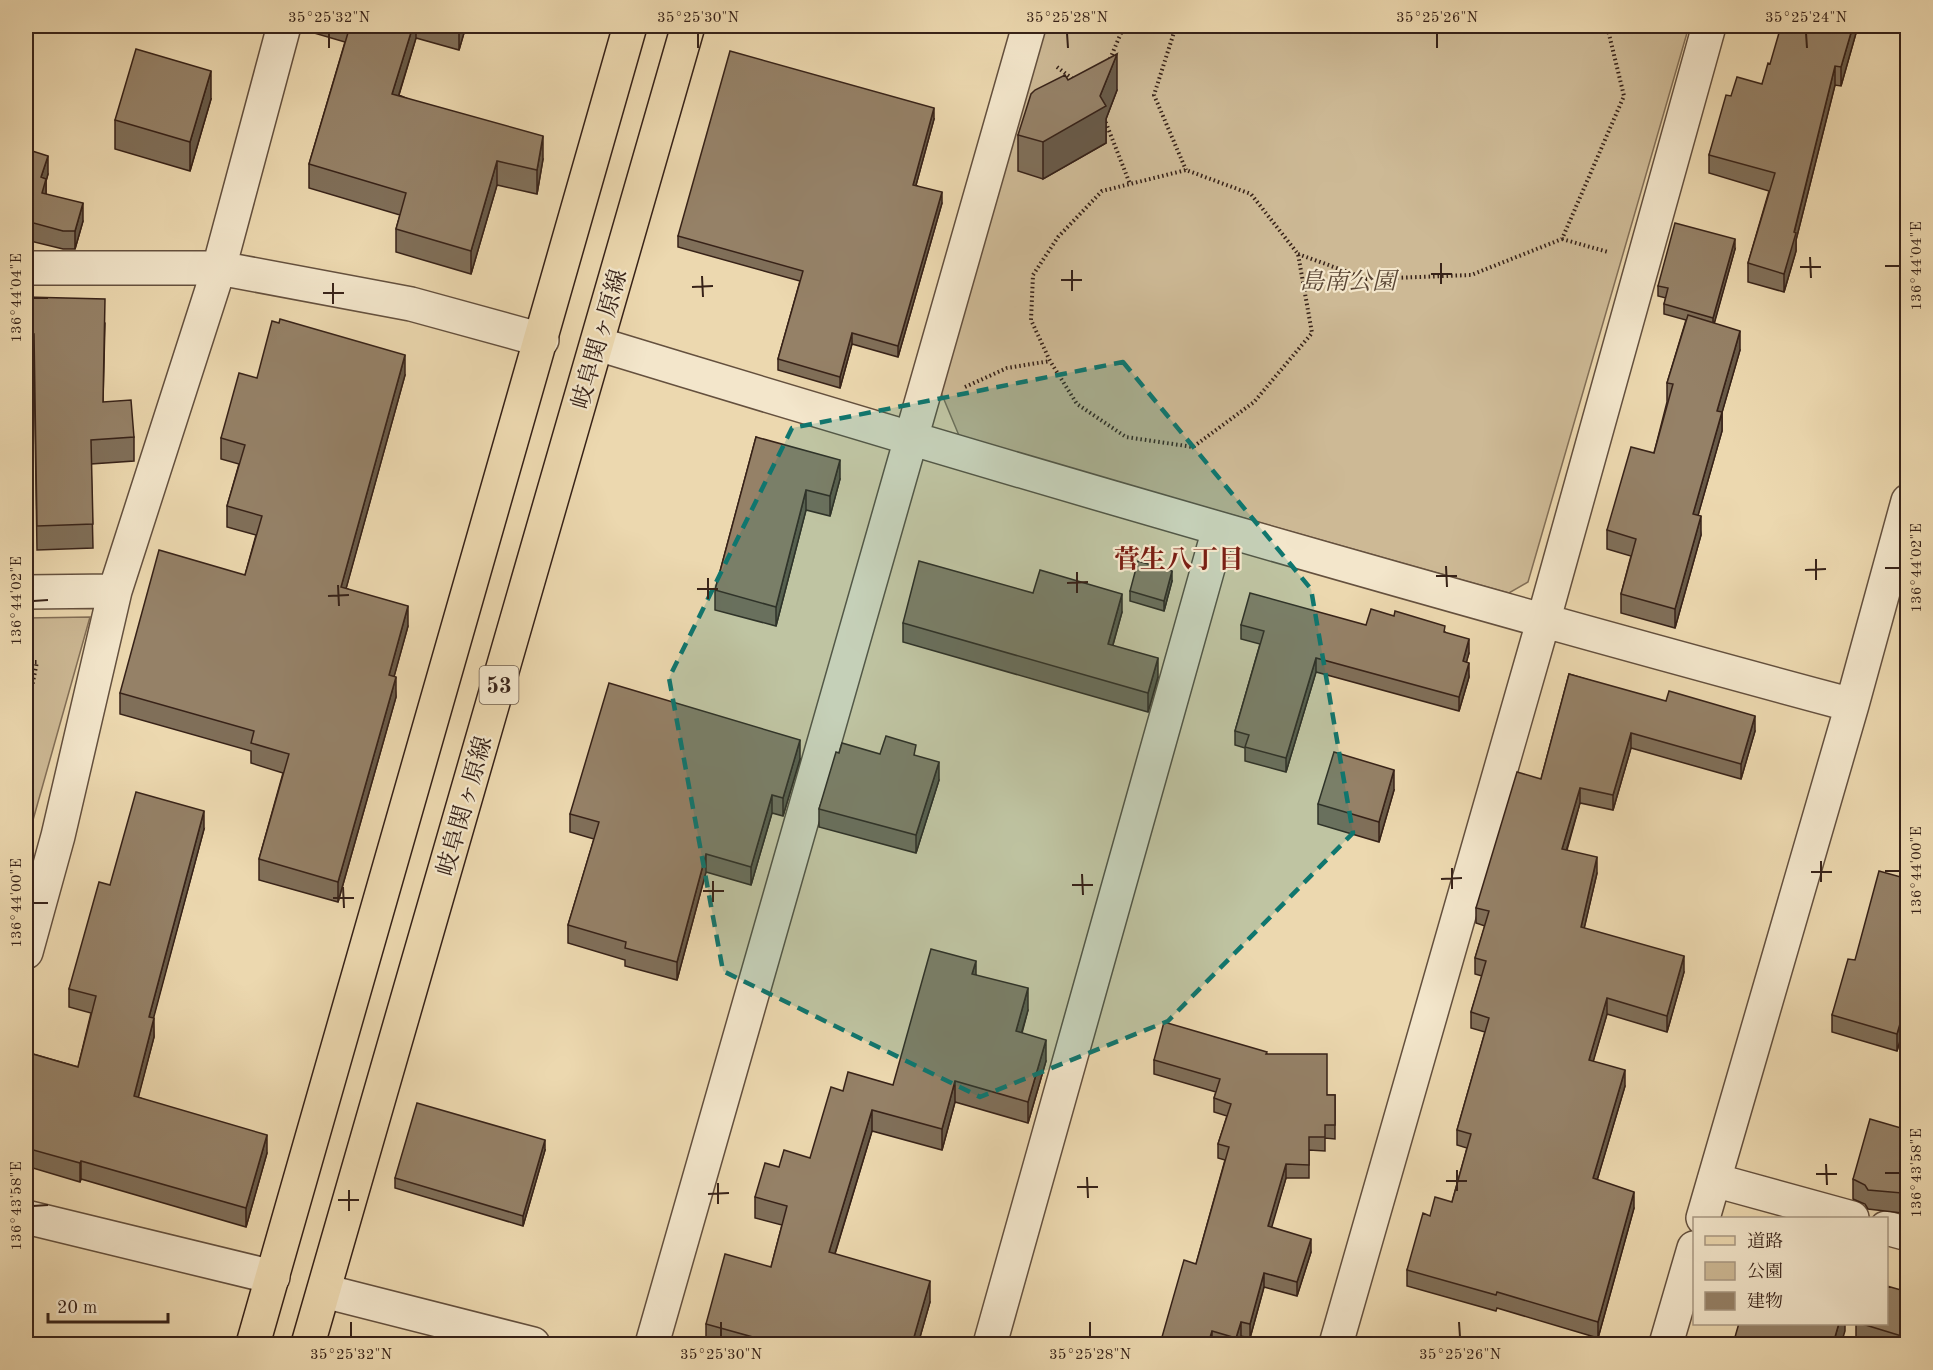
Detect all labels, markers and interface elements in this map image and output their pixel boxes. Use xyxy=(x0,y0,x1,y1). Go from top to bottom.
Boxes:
text: 35°25'32"N xyxy=(288,11,370,26)
text: 35°25'30"N xyxy=(657,11,739,26)
text: 35°25'28"N xyxy=(1026,11,1108,26)
text: 35°25'26"N xyxy=(1396,11,1478,26)
text: 35°25'24"N xyxy=(1765,11,1847,26)
text: 136°44'04"E xyxy=(1910,221,1925,311)
text: 136°44'04"E xyxy=(10,253,25,343)
street label: 岐阜関ヶ原線 xyxy=(567,266,632,412)
park label: 島南公園 xyxy=(1300,268,1400,295)
text: 136°44'02"E xyxy=(1910,523,1925,613)
district label: 菅生八丁目 xyxy=(1114,545,1244,574)
text: 136°44'02"E xyxy=(10,556,25,646)
road number: 53 xyxy=(480,666,518,704)
street label: 岐阜関ヶ原線 xyxy=(432,733,497,879)
text: 136°44'00"E xyxy=(1910,826,1925,916)
text: 136°44'00"E xyxy=(10,858,25,948)
text: 136°43'58"E xyxy=(1910,1128,1925,1218)
text: 136°43'58"E xyxy=(10,1161,25,1251)
legend xyxy=(1693,1217,1888,1325)
text: 道路 xyxy=(1747,1231,1783,1251)
text: 公園 xyxy=(1747,1262,1783,1281)
scale bar xyxy=(48,1286,168,1324)
text: 建物 xyxy=(1747,1291,1783,1311)
text: 20 m xyxy=(57,1299,97,1317)
text: 35°25'32"N xyxy=(310,1348,392,1363)
text: 35°25'30"N xyxy=(680,1348,762,1363)
text: 35°25'28"N xyxy=(1049,1348,1131,1363)
text: 35°25'26"N xyxy=(1419,1348,1501,1363)

